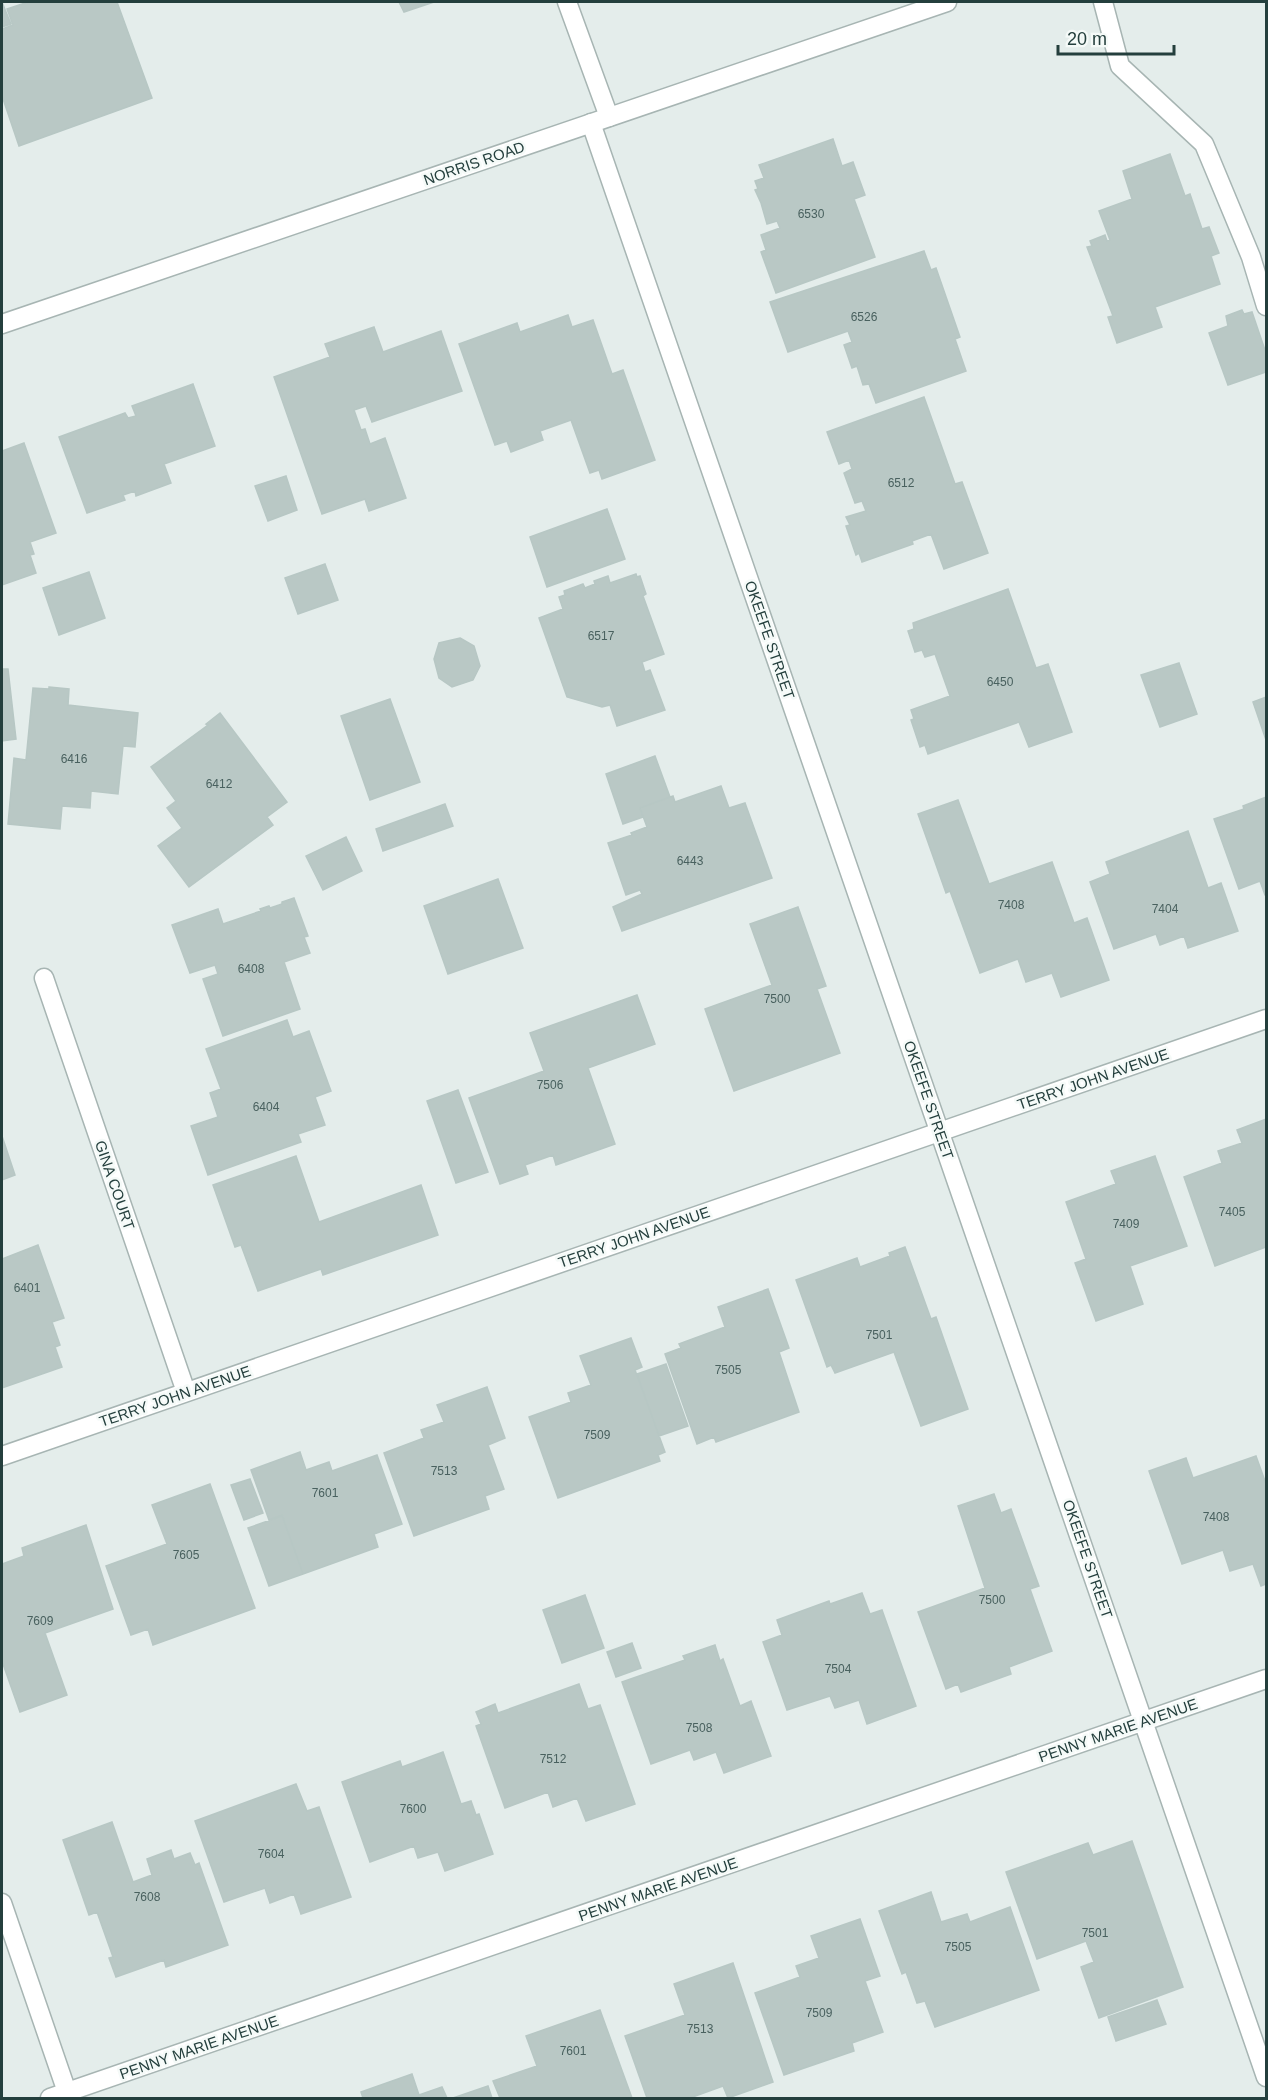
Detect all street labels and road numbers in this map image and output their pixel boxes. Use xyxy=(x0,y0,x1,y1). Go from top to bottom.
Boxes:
street label: NORRIS ROAD xyxy=(421,138,527,188)
street label: OKEEFE STREET xyxy=(742,579,798,701)
street label: OKEEFE STREET xyxy=(901,1039,957,1161)
street label: TERRY JOHN AVENUE xyxy=(1015,1045,1171,1113)
street label: GINA COURT xyxy=(92,1138,138,1232)
street label: TERRY JOHN AVENUE xyxy=(556,1203,712,1271)
street label: TERRY JOHN AVENUE xyxy=(97,1362,253,1430)
street label: OKEEFE STREET xyxy=(1060,1498,1116,1620)
street label: PENNY MARIE AVENUE xyxy=(1036,1695,1200,1765)
street label: PENNY MARIE AVENUE xyxy=(576,1854,740,1924)
street label: PENNY MARIE AVENUE xyxy=(117,2012,281,2082)

